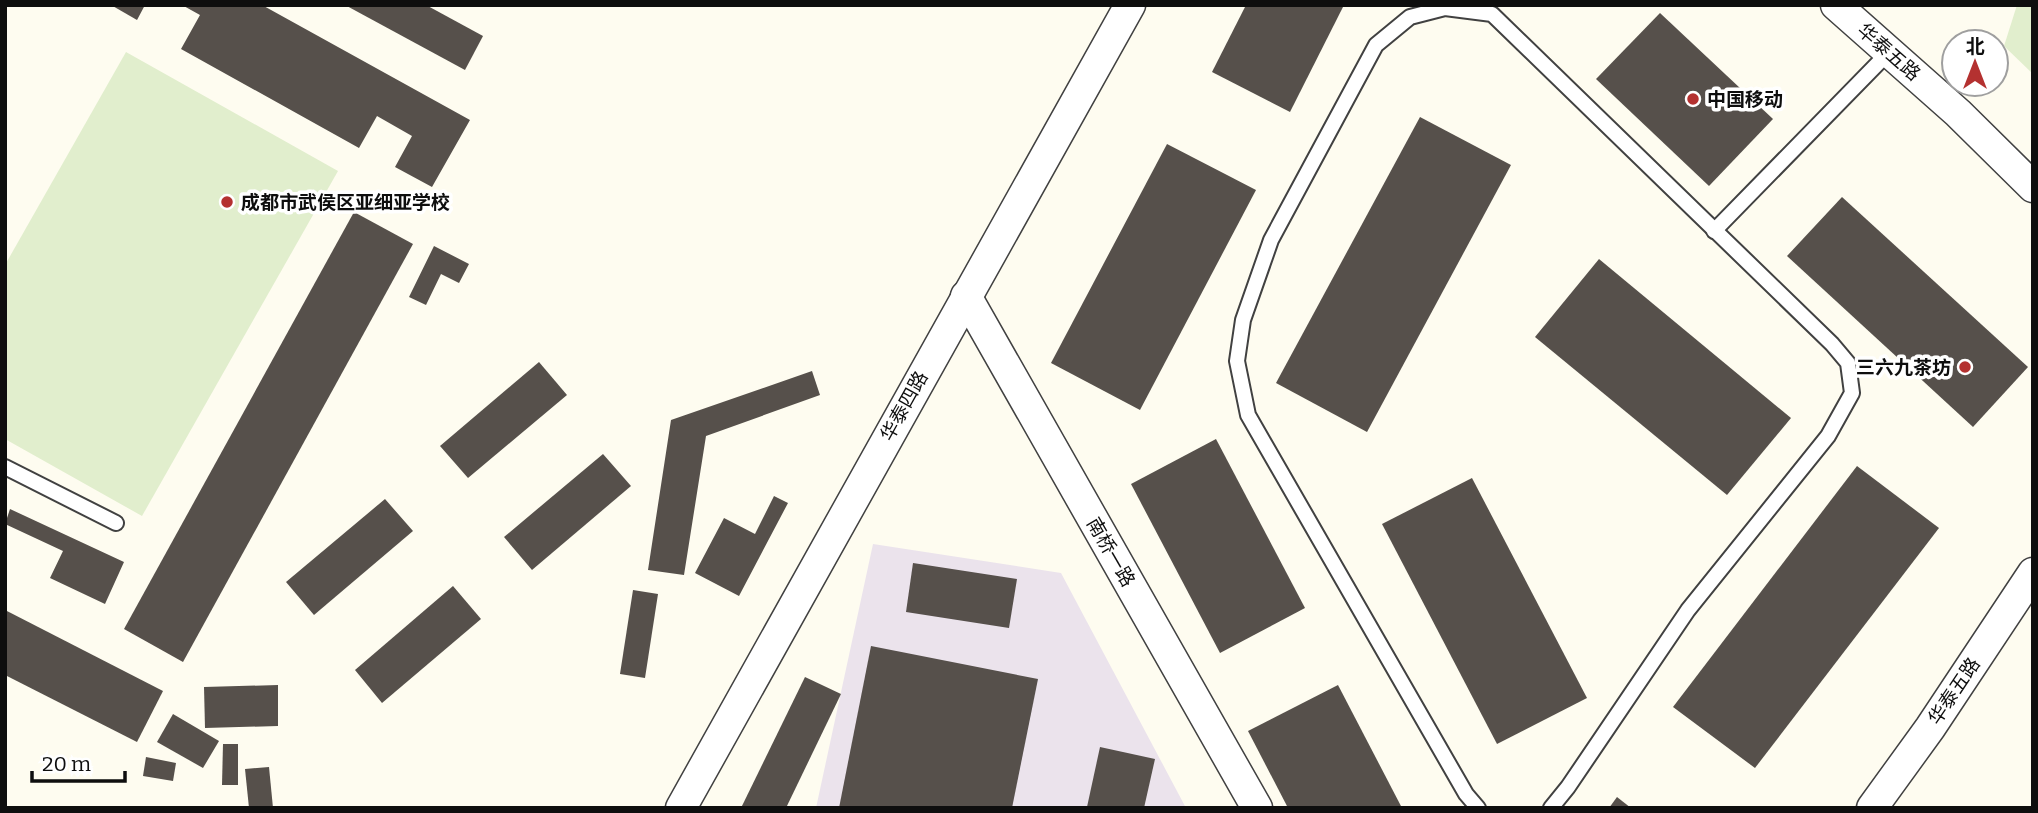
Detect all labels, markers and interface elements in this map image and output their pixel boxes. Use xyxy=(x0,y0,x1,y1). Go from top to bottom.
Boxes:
street label: 华泰五路 xyxy=(1853,18,1925,86)
north arrow xyxy=(1940,28,2010,98)
text: 北 xyxy=(1965,35,1985,58)
place label: 中国移动 xyxy=(1707,88,1783,111)
marker: 中国移动 xyxy=(1685,91,1701,107)
place label: 成都市武侯区亚细亚学校 xyxy=(241,191,450,214)
marker: 成都市武侯区亚细亚学校 xyxy=(219,194,235,210)
place label: 三六九茶坊 xyxy=(1856,356,1951,379)
marker: 三六九茶坊 xyxy=(1957,359,1973,375)
street label: 华泰四路 xyxy=(876,367,932,445)
street label: 南桥一路 xyxy=(1082,513,1140,591)
street label: 华泰五路 xyxy=(1923,653,1985,729)
scale bar xyxy=(32,740,124,784)
text: 20 m xyxy=(42,751,91,777)

